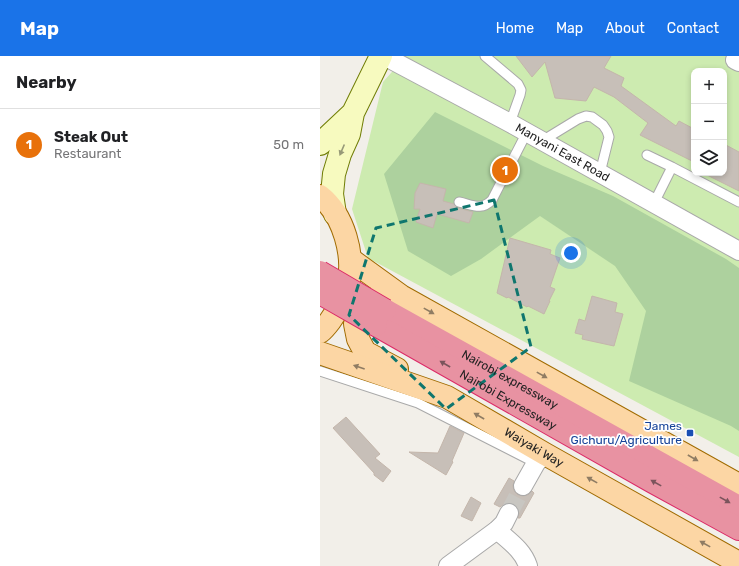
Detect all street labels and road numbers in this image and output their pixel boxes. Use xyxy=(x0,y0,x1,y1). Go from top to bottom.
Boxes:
street label: Manyani East Road xyxy=(513,121,612,184)
street label: Nairobi expressway xyxy=(459,347,561,412)
street label: Nairobi Expressway xyxy=(457,367,559,433)
street label: Waiyaki Way xyxy=(502,425,567,470)

